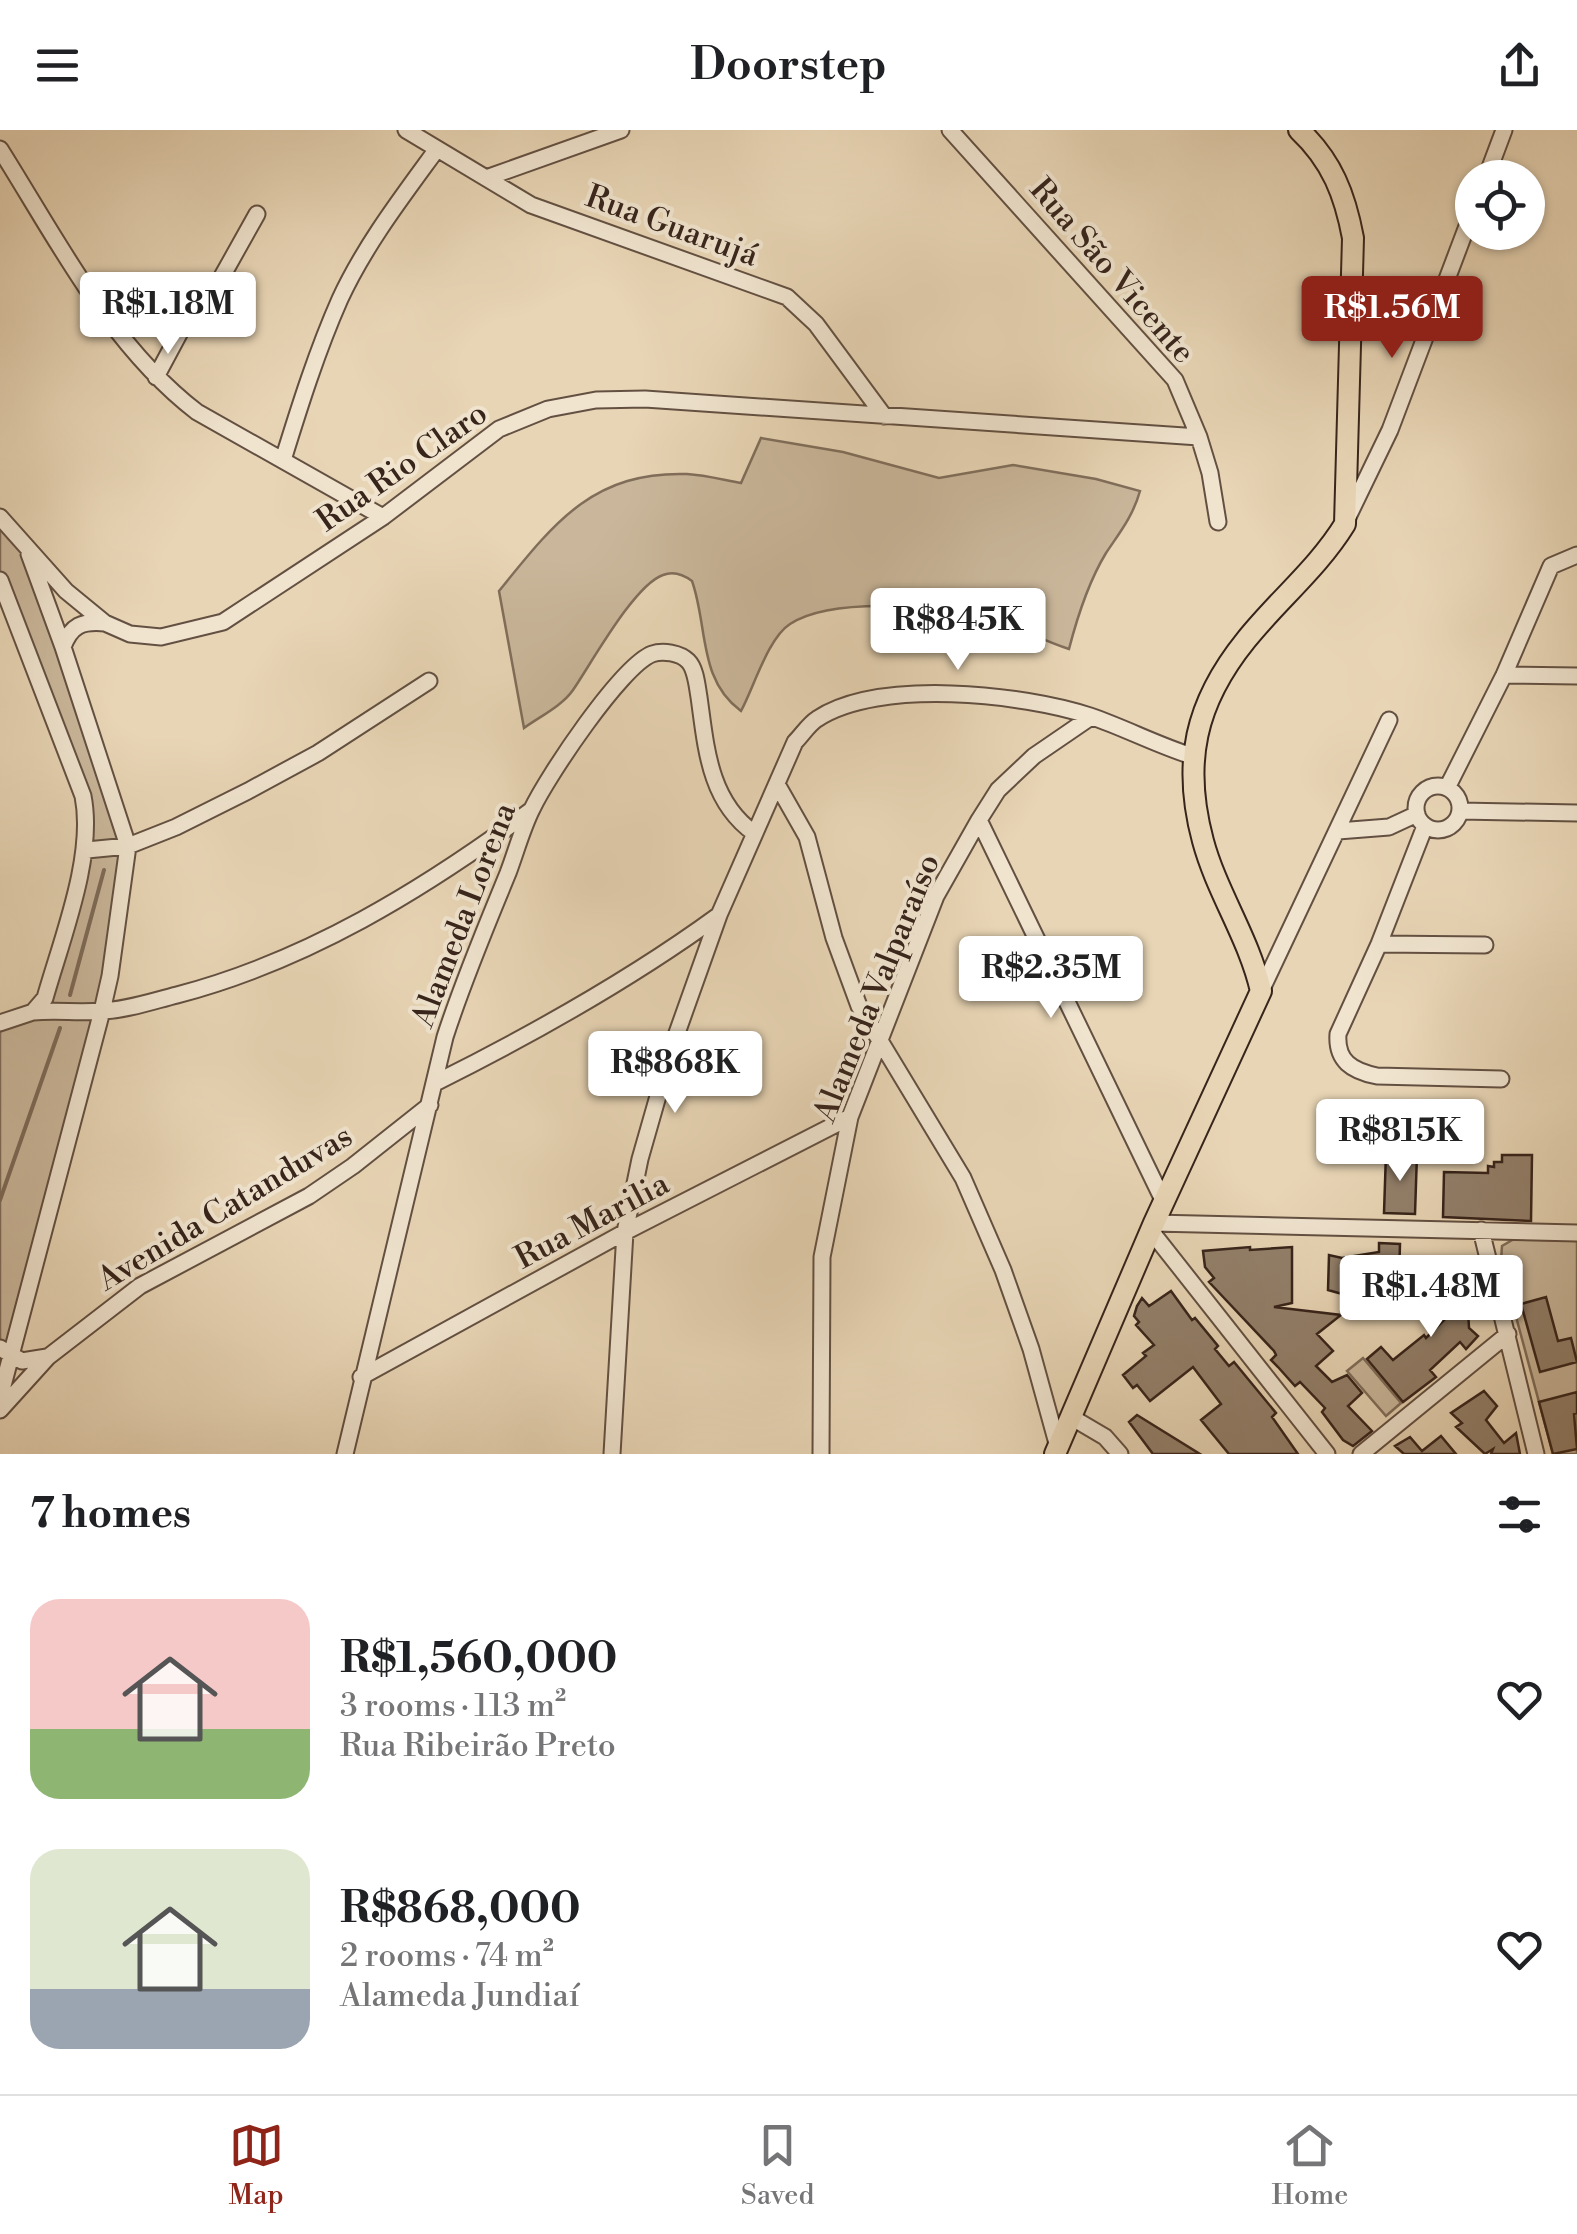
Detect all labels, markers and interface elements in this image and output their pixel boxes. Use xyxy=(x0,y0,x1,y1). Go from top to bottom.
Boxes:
text: Doorstep xyxy=(690,37,887,94)
icon: menu xyxy=(30,38,85,93)
icon: share xyxy=(1492,38,1547,93)
map controls xyxy=(1455,160,1545,250)
button: locate xyxy=(1455,160,1545,250)
street label: Rua São Vicente xyxy=(1021,170,1203,372)
street label: Rua Guarujá xyxy=(580,176,765,276)
pin: R$1.18M xyxy=(76,272,260,357)
pin: R$1.56M xyxy=(1300,276,1484,361)
text: R$1.18M xyxy=(102,284,234,324)
text: R$1.56M xyxy=(1324,288,1460,328)
street label: Rua Rio Claro xyxy=(309,393,495,541)
pin: R$845K xyxy=(877,588,1039,673)
text: R$845K xyxy=(893,600,1023,640)
street label: Alameda Lorena xyxy=(403,796,525,1034)
street label: Alameda Valparaíso xyxy=(805,848,949,1129)
pin: R$2.35M xyxy=(959,936,1143,1021)
text: R$2.35M xyxy=(981,948,1121,988)
pin: R$868K xyxy=(594,1031,756,1116)
text: R$868K xyxy=(610,1043,740,1083)
pin: R$815K xyxy=(1319,1099,1481,1184)
text: R$815K xyxy=(1338,1111,1462,1151)
street label: Avenida Catanduvas xyxy=(89,1116,360,1300)
street label: Rua Marilia xyxy=(508,1163,677,1278)
pin: R$1.48M xyxy=(1339,1255,1523,1340)
text: R$1.48M xyxy=(1362,1267,1500,1307)
icon: filters xyxy=(1492,1487,1547,1542)
text: 7 homes xyxy=(30,1488,191,1541)
text: R$1,560,000 xyxy=(340,1633,617,1686)
icon: home xyxy=(110,1639,230,1759)
icon: heart xyxy=(1492,1672,1547,1727)
text: 3 rooms · 113 m² xyxy=(340,1686,566,1726)
text: Rua Ribeirão Preto xyxy=(340,1726,616,1766)
text: R$868,000 xyxy=(340,1883,581,1936)
icon: home xyxy=(110,1889,230,2009)
icon: heart xyxy=(1492,1922,1547,1977)
text: 2 rooms · 74 m² xyxy=(340,1936,554,1976)
text: Alameda Jundiaí xyxy=(340,1976,579,2016)
tab: Map xyxy=(229,2118,284,2213)
tab: Saved xyxy=(741,2118,814,2213)
tab: Home xyxy=(1272,2118,1348,2213)

